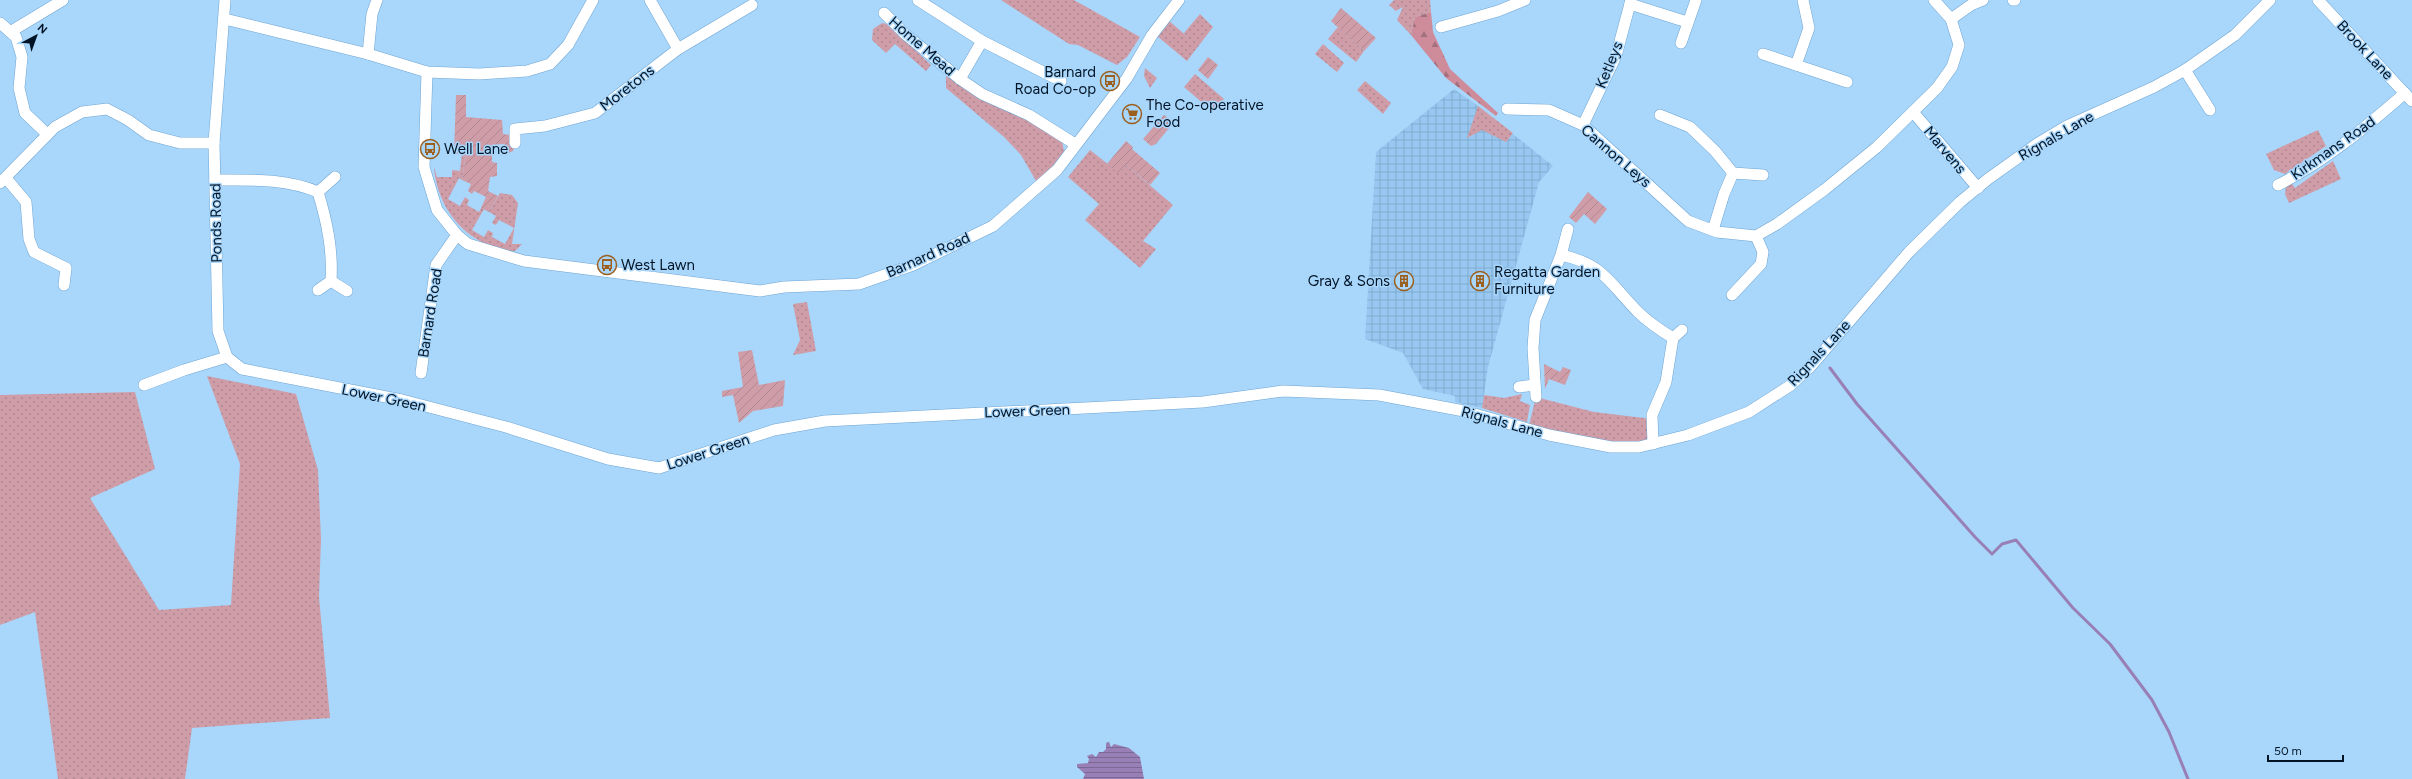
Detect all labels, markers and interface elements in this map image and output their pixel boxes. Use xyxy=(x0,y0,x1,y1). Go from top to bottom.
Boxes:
street label: Home Mead xyxy=(885,12,959,80)
north arrow xyxy=(16,16,56,56)
street label: Brook Lane xyxy=(2333,17,2397,83)
text: N xyxy=(35,21,50,37)
street label: Ketleys xyxy=(1591,39,1627,91)
street label: Moretons xyxy=(596,61,658,115)
place label: Barnard Road Co-op xyxy=(1014,63,1096,98)
bus stop icon: Barnard Road Co-op xyxy=(1099,70,1121,92)
place label: The Co-operative Food xyxy=(1146,96,1264,131)
supermarket icon: The Co-operative Food xyxy=(1121,103,1143,125)
street label: Rignals Lane xyxy=(2015,107,2097,165)
street label: Kirkmans Road xyxy=(2287,112,2379,184)
street label: Cannon Leys xyxy=(1577,121,1655,191)
street label: Marvens xyxy=(1920,123,1970,177)
bus stop icon: Well Lane xyxy=(419,138,441,160)
place label: Well Lane xyxy=(444,140,508,158)
street label: Ponds Road xyxy=(206,183,226,263)
street label: Barnard Road xyxy=(883,228,973,282)
bus stop icon: West Lawn xyxy=(596,254,618,276)
place label: West Lawn xyxy=(621,256,695,274)
place label: Regatta Garden Furniture xyxy=(1494,263,1600,298)
street label: Barnard Road xyxy=(414,267,446,359)
building icon: Gray & Sons xyxy=(1393,270,1415,292)
building icon: Regatta Garden Furniture xyxy=(1469,270,1491,292)
place label: Gray & Sons xyxy=(1308,272,1390,290)
street label: Rignals Lane xyxy=(1784,316,1854,390)
street label: Lower Green xyxy=(340,380,428,416)
street label: Lower Green xyxy=(984,401,1070,421)
street label: Rignals Lane xyxy=(1459,402,1545,442)
street label: Lower Green xyxy=(664,430,752,474)
scale bar xyxy=(2268,737,2343,763)
text: 50 m xyxy=(2274,744,2302,758)

